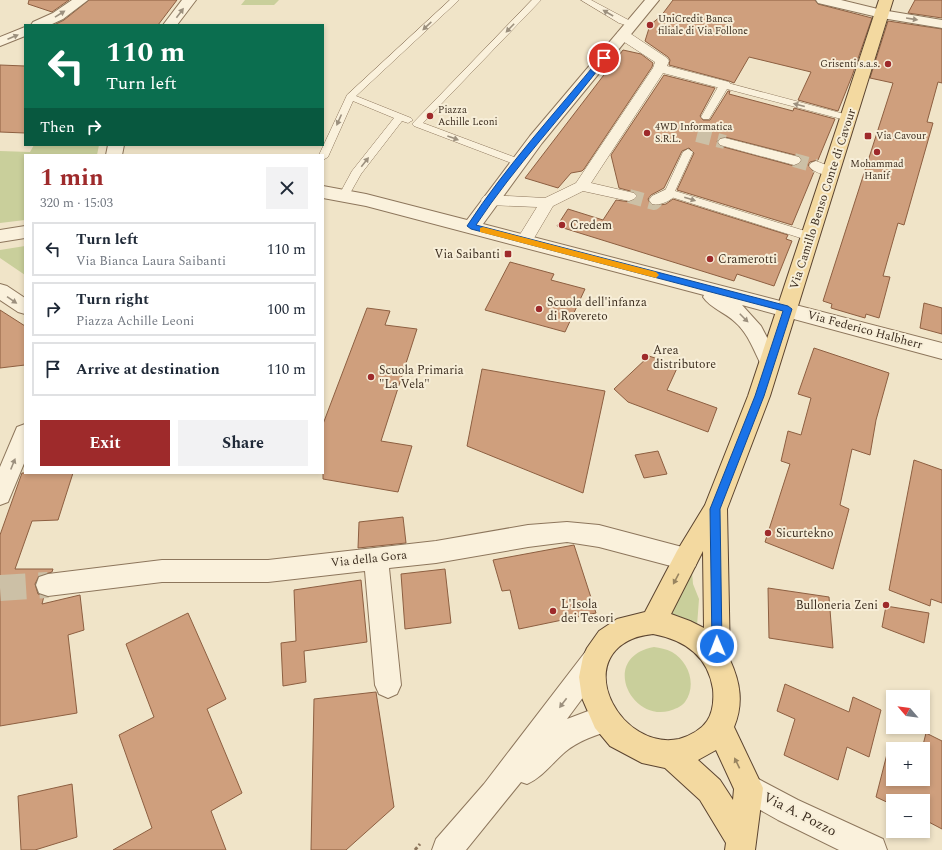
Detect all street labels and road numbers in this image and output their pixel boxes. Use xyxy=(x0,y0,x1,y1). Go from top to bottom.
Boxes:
street label: Via Camillo Benso Conte di Cavour xyxy=(785,106,861,292)
street label: Via Federico Halbherr xyxy=(805,305,925,355)
street label: Via della Gora xyxy=(330,546,408,572)
street label: Via A. Pozzo xyxy=(760,787,840,841)

